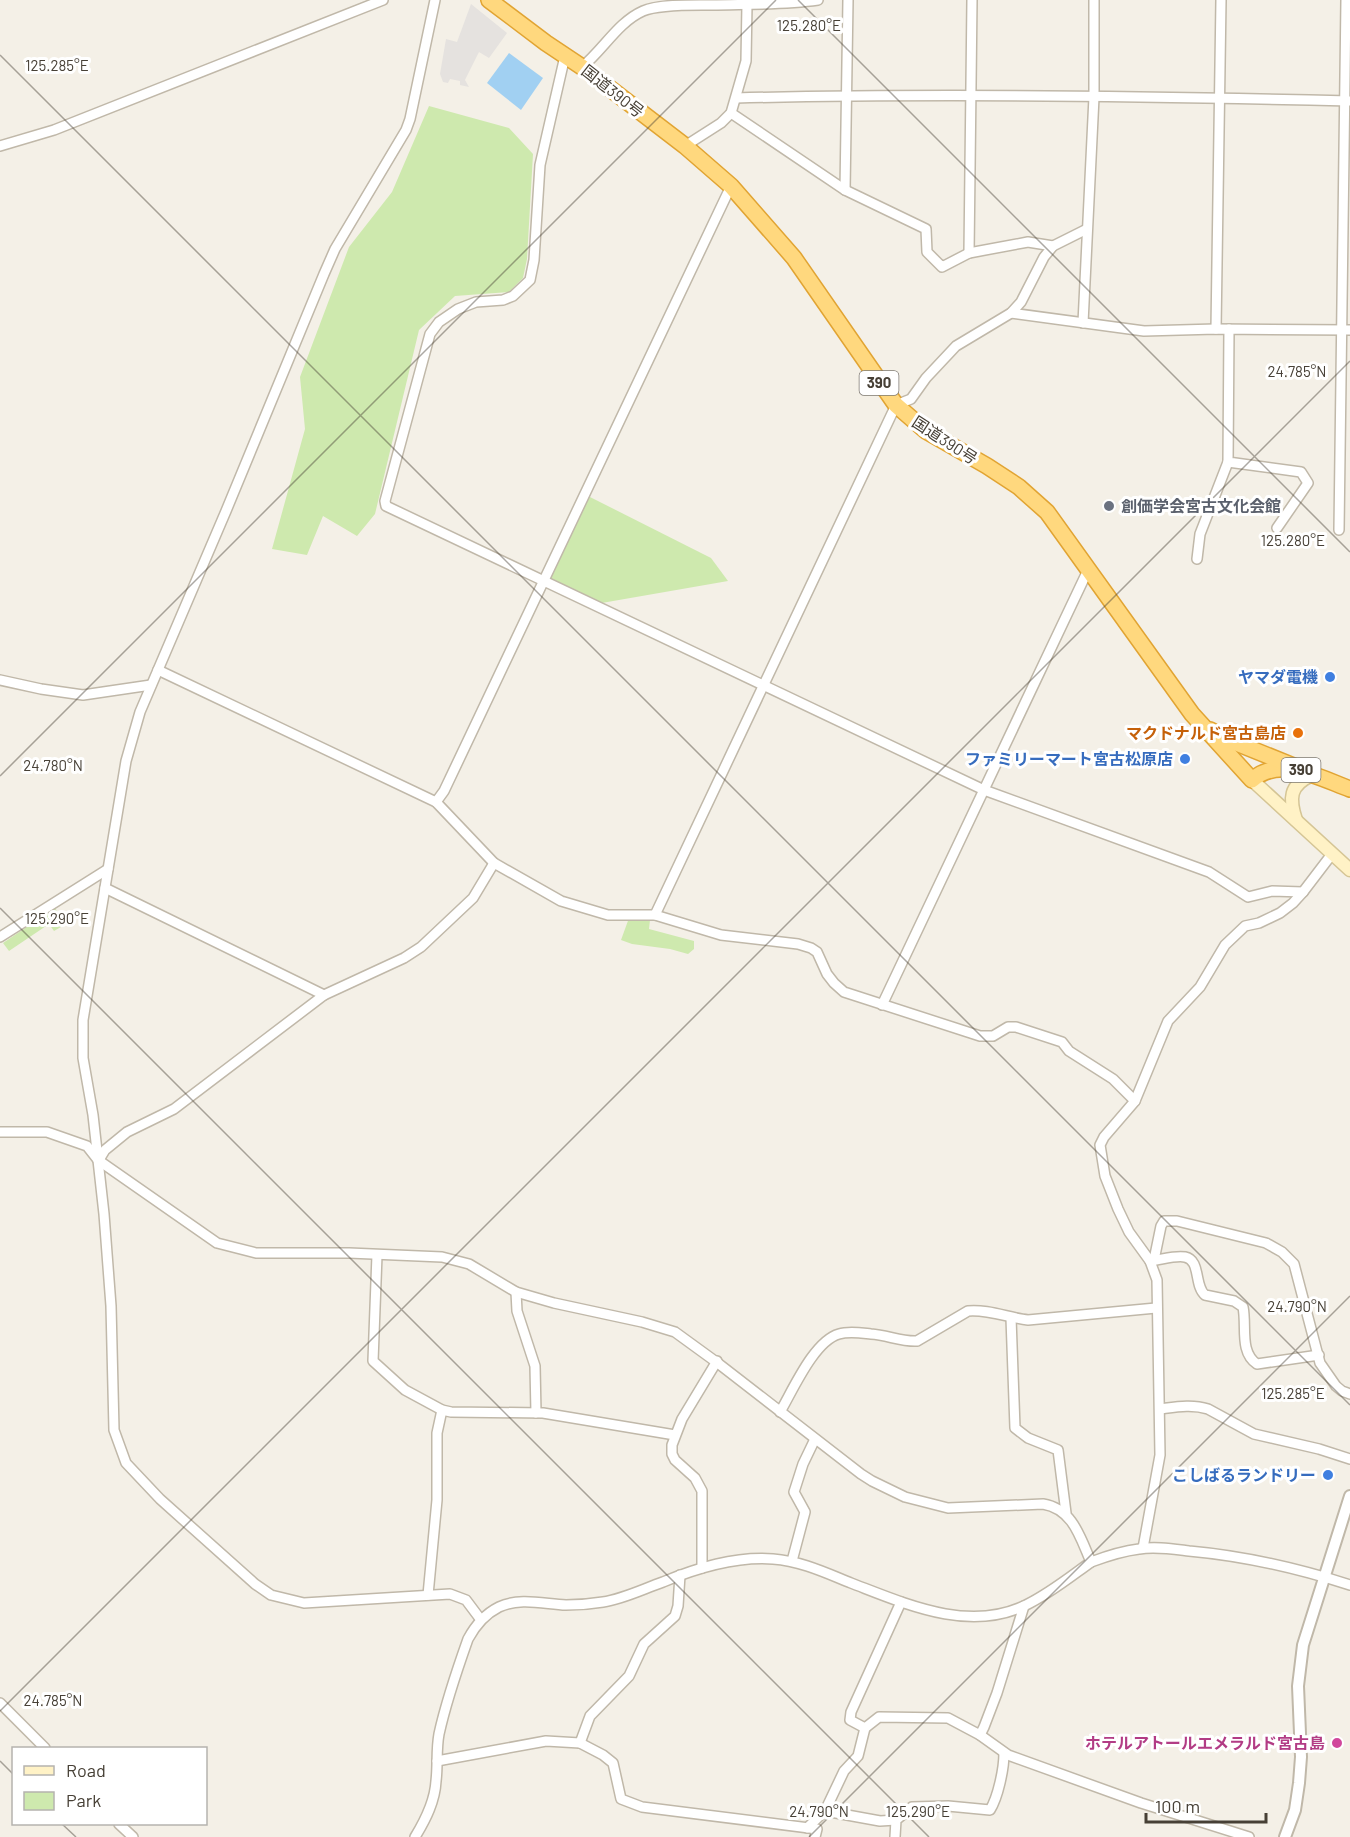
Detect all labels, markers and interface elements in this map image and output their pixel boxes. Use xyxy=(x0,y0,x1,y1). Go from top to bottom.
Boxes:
text: 125.280°E xyxy=(777,16,841,34)
text: 125.285°E xyxy=(25,56,89,74)
street label: 国道390号 xyxy=(578,60,648,121)
text: 24.785°N xyxy=(1268,362,1326,380)
road number: 390 xyxy=(860,371,898,395)
street label: 国道390号 xyxy=(909,412,981,468)
place label: 創価学会宮古文化会館 xyxy=(1121,496,1281,515)
marker: 創価学会宮古文化会館 xyxy=(1102,499,1116,513)
text: 125.280°E xyxy=(1261,531,1325,549)
place label: ヤマダ電機 xyxy=(1238,667,1318,686)
marker: ヤマダ電機 xyxy=(1323,670,1337,684)
place label: マクドナルド宮古島店 xyxy=(1126,723,1286,742)
marker: マクドナルド宮古島店 xyxy=(1291,726,1305,740)
place label: ファミリーマート宮古松原店 xyxy=(965,749,1173,768)
marker: ファミリーマート宮古松原店 xyxy=(1178,752,1192,766)
text: 24.780°N xyxy=(23,756,83,774)
road number: 390 xyxy=(1282,758,1320,782)
text: 125.290°E xyxy=(25,909,89,927)
text: 24.790°N xyxy=(1267,1297,1327,1315)
text: 125.285°E xyxy=(1261,1384,1325,1402)
place label: こしばるランドリー xyxy=(1172,1465,1316,1484)
marker: こしばるランドリー xyxy=(1321,1468,1335,1482)
text: 24.785°N xyxy=(24,1691,82,1709)
place label: ホテルアトールエメラルド宮古島 xyxy=(1085,1733,1325,1752)
marker: ホテルアトールエメラルド宮古島 xyxy=(1330,1736,1344,1750)
legend xyxy=(12,1747,207,1825)
text: Road xyxy=(66,1759,106,1781)
scale bar xyxy=(1146,1786,1266,1824)
text: Park xyxy=(66,1789,101,1811)
text: 100 m xyxy=(1155,1795,1200,1817)
text: 24.790°N xyxy=(789,1802,849,1820)
text: 125.290°E xyxy=(886,1802,950,1820)

